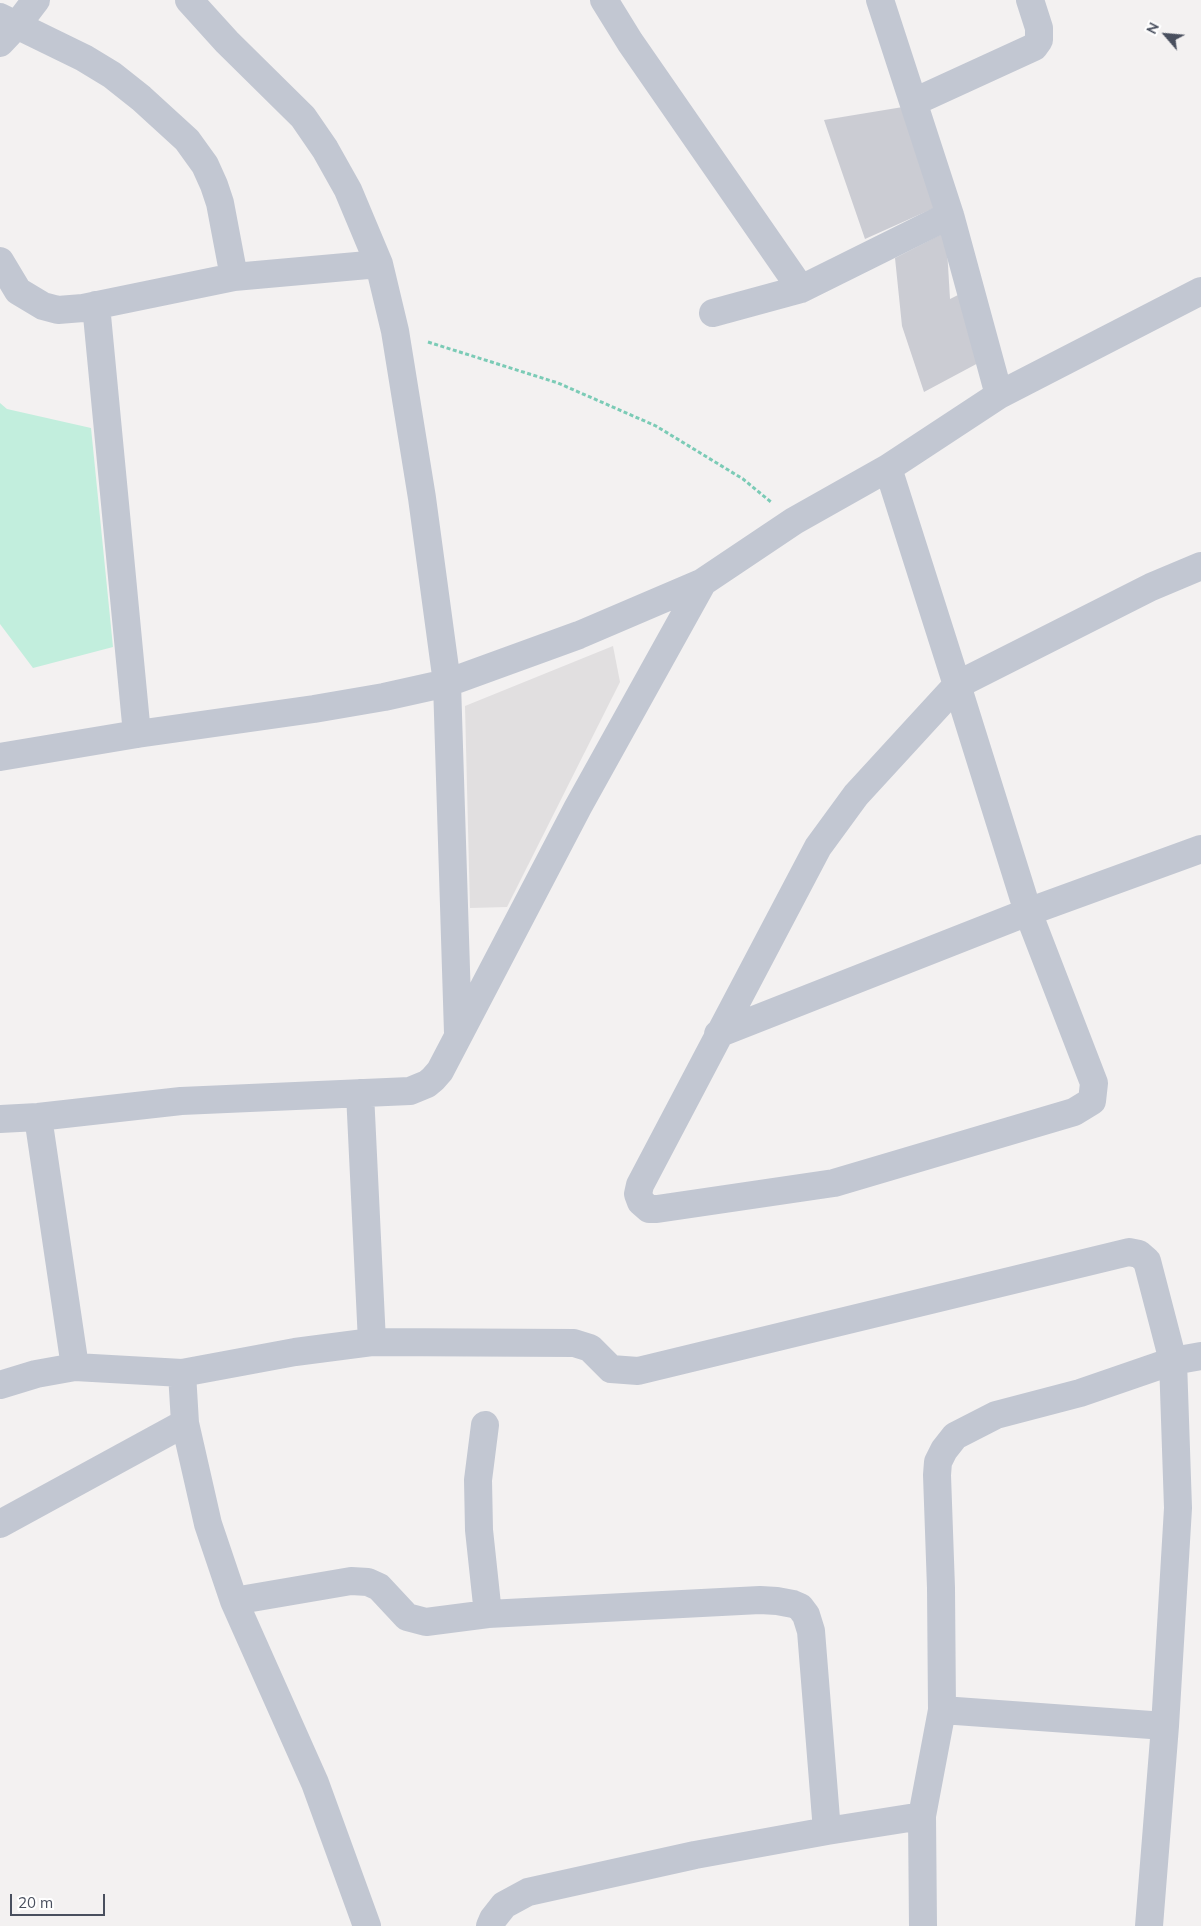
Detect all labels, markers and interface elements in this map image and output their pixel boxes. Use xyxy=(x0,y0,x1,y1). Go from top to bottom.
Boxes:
north arrow xyxy=(1141,10,1191,60)
text: N xyxy=(1142,19,1163,37)
scale bar xyxy=(12,1884,108,1916)
text: 20 m xyxy=(18,1893,53,1912)

